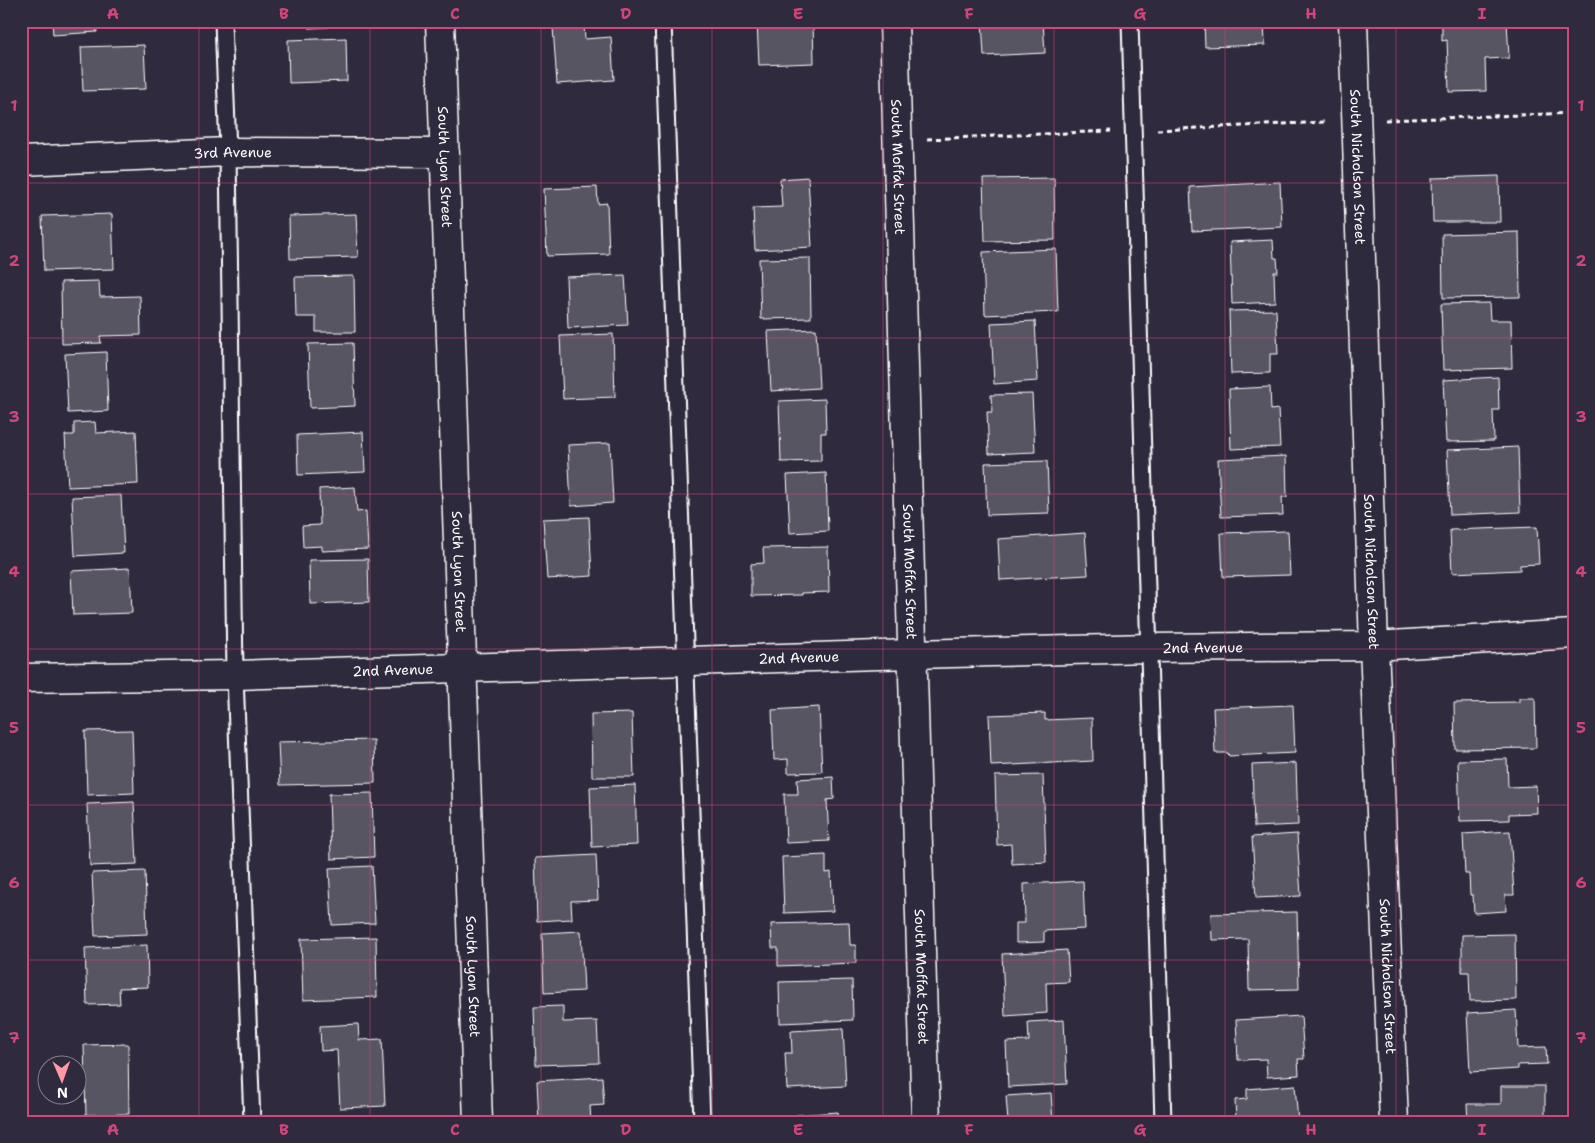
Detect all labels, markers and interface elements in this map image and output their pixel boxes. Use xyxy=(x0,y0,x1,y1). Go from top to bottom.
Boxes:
text: A xyxy=(107,3,119,24)
text: B xyxy=(279,3,289,24)
text: C xyxy=(450,3,460,24)
text: D xyxy=(620,3,632,24)
text: E xyxy=(793,3,803,24)
text: F xyxy=(964,3,974,24)
text: G xyxy=(1134,3,1147,24)
text: H xyxy=(1305,3,1317,24)
text: I xyxy=(1478,3,1487,24)
street label: South Nicholson Street xyxy=(1346,89,1370,245)
text: 1 xyxy=(10,95,18,116)
text: 1 xyxy=(1577,95,1585,116)
street label: South Moffat Street xyxy=(887,99,909,235)
street label: South Lyon Street xyxy=(434,106,456,228)
street label: 3rd Avenue xyxy=(193,143,272,162)
text: 2 xyxy=(8,250,20,271)
text: 2 xyxy=(1575,250,1587,271)
text: 3 xyxy=(8,406,20,427)
text: 3 xyxy=(1575,406,1587,427)
street label: South Nicholson Street xyxy=(1360,494,1383,650)
street label: South Moffat Street xyxy=(899,504,921,640)
street label: South Lyon Street xyxy=(448,511,470,633)
text: 4 xyxy=(8,561,20,582)
text: 4 xyxy=(1575,561,1587,582)
street label: 2nd Avenue xyxy=(1162,638,1243,657)
street label: 2nd Avenue xyxy=(758,647,839,668)
street label: 2nd Avenue xyxy=(352,660,434,680)
text: 5 xyxy=(9,717,19,738)
text: 5 xyxy=(1576,717,1586,738)
text: 6 xyxy=(8,872,20,893)
text: 6 xyxy=(1575,872,1587,893)
street label: South Nicholson Street xyxy=(1376,898,1400,1055)
street label: South Moffat Street xyxy=(911,909,933,1045)
street label: South Lyon Street xyxy=(462,915,484,1038)
text: 7 xyxy=(8,1027,20,1048)
text: 7 xyxy=(1575,1027,1587,1048)
north arrow xyxy=(38,1056,88,1106)
text: N xyxy=(57,1084,68,1102)
text: A xyxy=(107,1119,119,1140)
text: B xyxy=(279,1119,289,1140)
text: C xyxy=(450,1119,460,1140)
text: D xyxy=(620,1119,632,1140)
text: E xyxy=(793,1119,803,1140)
text: F xyxy=(964,1119,974,1140)
text: G xyxy=(1134,1119,1147,1140)
text: H xyxy=(1305,1119,1317,1140)
text: I xyxy=(1478,1119,1487,1140)

